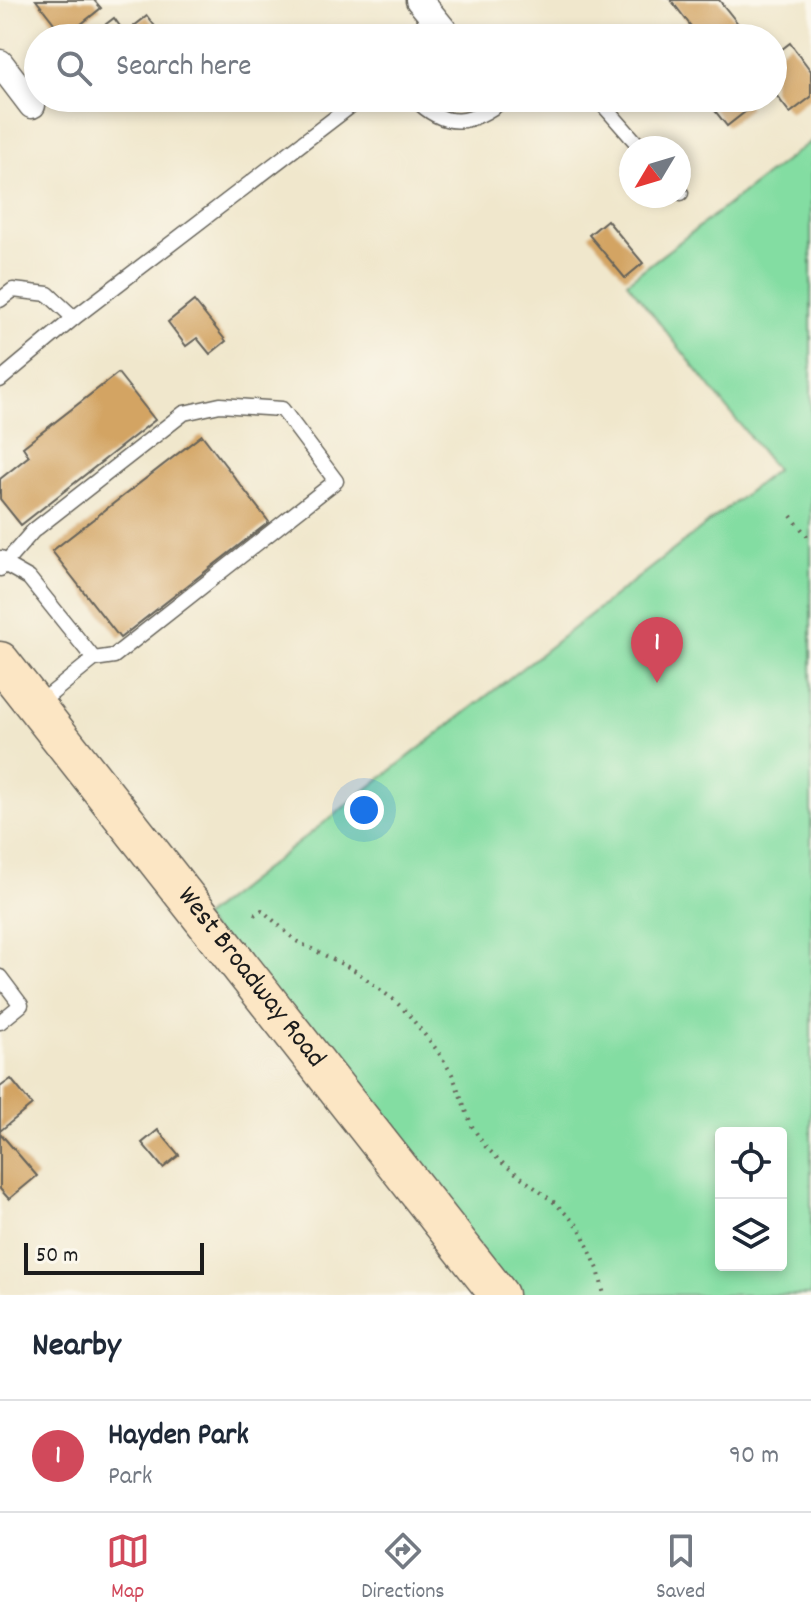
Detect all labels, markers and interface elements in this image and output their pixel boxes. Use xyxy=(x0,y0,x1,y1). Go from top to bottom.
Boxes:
search box xyxy=(24,24,787,112)
icon: search xyxy=(52,46,96,90)
text: Search here xyxy=(116,47,252,90)
north arrow xyxy=(619,136,691,208)
pin: 1 xyxy=(631,617,683,683)
your location xyxy=(344,790,384,830)
street label: West Broadway Road xyxy=(166,879,334,1078)
map controls xyxy=(715,1127,787,1271)
button: locate xyxy=(715,1127,787,1199)
button: layers xyxy=(715,1199,787,1271)
scale bar xyxy=(24,1239,204,1275)
text: 50 m xyxy=(36,1241,78,1272)
text: Nearby xyxy=(32,1323,121,1372)
text: Hayden Park xyxy=(108,1416,249,1459)
text: 1 xyxy=(55,1438,61,1475)
text: 90 m xyxy=(729,1438,779,1475)
text: Park xyxy=(108,1459,152,1496)
tab: Map xyxy=(106,1529,150,1608)
tab: Directions xyxy=(361,1529,445,1608)
tab: Saved xyxy=(656,1529,705,1608)

